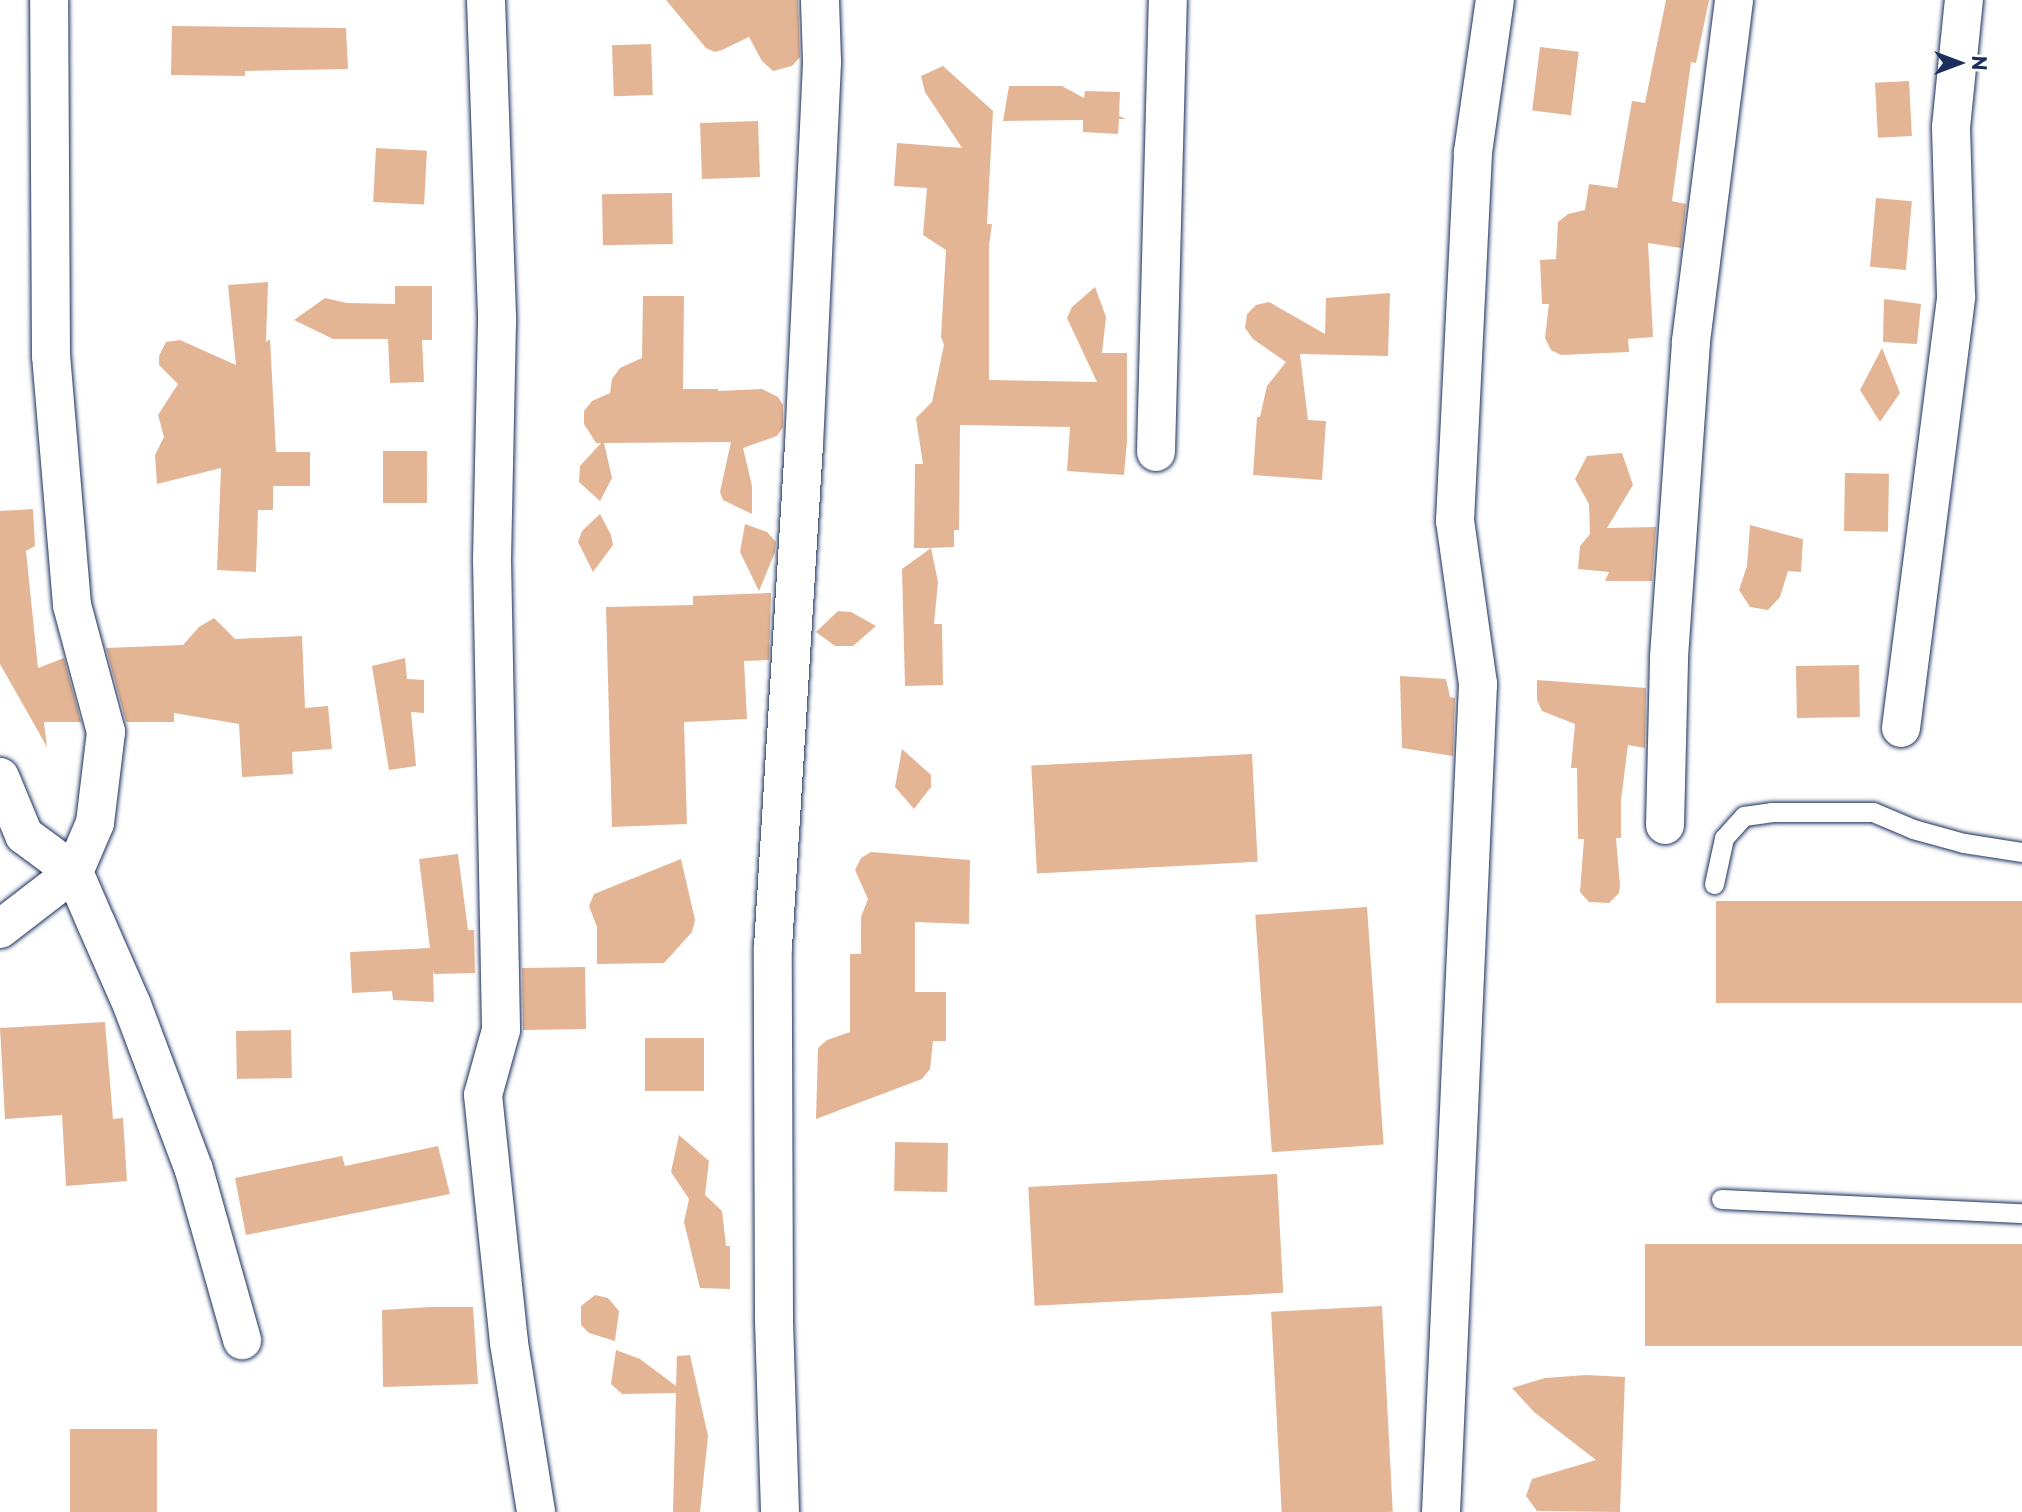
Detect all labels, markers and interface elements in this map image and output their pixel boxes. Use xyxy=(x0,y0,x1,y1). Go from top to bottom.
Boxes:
north arrow xyxy=(1924,28,1994,98)
text: N xyxy=(1966,55,1994,71)

